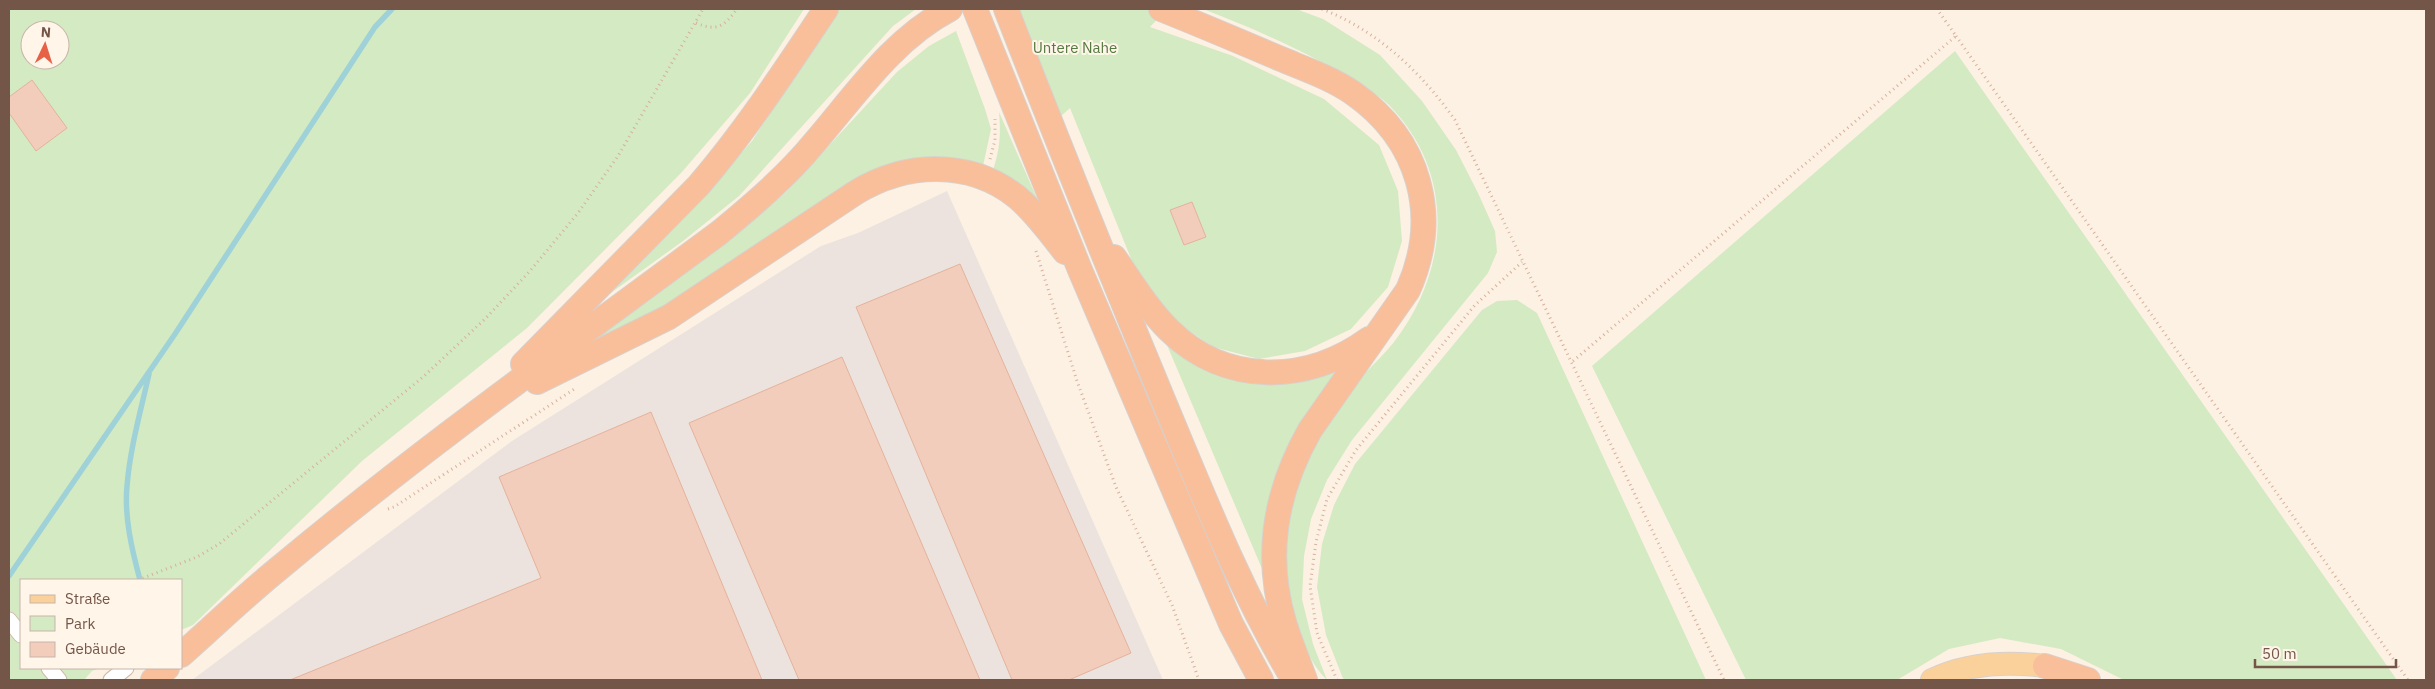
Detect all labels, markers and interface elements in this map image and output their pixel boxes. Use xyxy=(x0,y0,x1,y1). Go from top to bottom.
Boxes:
north arrow xyxy=(20,20,70,70)
text: N xyxy=(40,23,52,41)
park label: Untere Nahe xyxy=(1033,38,1117,57)
legend xyxy=(20,579,182,669)
text: Straße xyxy=(65,589,110,608)
text: Park xyxy=(65,614,95,633)
scale bar xyxy=(2255,636,2396,668)
text: Gebäude xyxy=(65,639,126,658)
text: 50 m xyxy=(2262,644,2297,663)

